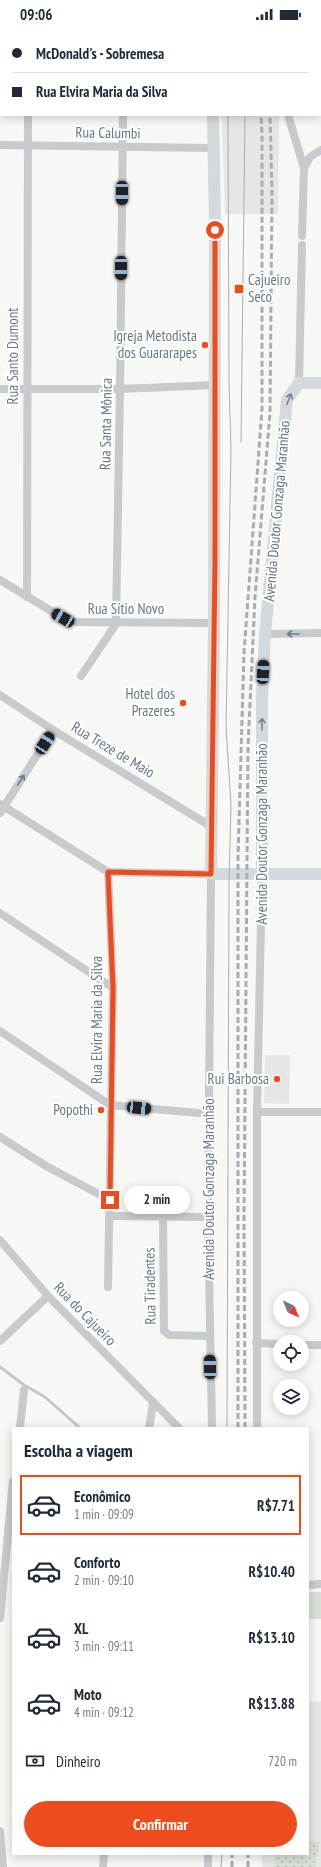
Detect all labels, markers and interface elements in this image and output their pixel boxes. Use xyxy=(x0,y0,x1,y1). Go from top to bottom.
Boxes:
text: 09:06 xyxy=(20,5,52,24)
text: McDonald's - Sobremesa xyxy=(36,44,164,63)
text: Rua Elvira Maria da Silva xyxy=(36,82,168,101)
street label: Rua Calumbi xyxy=(75,122,141,143)
car xyxy=(116,181,128,205)
route start xyxy=(206,221,224,239)
car xyxy=(115,256,127,280)
place label: Cajueiro Seco xyxy=(248,270,290,306)
marker: Cajueiro Seco xyxy=(233,283,245,295)
street label: Rua Santo Dumont xyxy=(3,308,22,404)
place label: Igreja Metodista dos Guararapes xyxy=(113,326,197,362)
marker: Igreja Metodista dos Guararapes xyxy=(200,340,210,350)
street label: Rua Santa Mônica xyxy=(95,378,116,470)
one-way arrow xyxy=(285,394,293,406)
street label: Avenida Doutor Gonzaga Maranhão xyxy=(259,420,294,602)
street label: Rua Sítio Novo xyxy=(88,599,164,618)
car xyxy=(50,607,76,629)
one-way arrow xyxy=(287,630,300,638)
car xyxy=(256,660,270,684)
place label: Hotel dos Prazeres xyxy=(126,684,175,720)
marker: Hotel dos Prazeres xyxy=(178,698,188,708)
street label: Rua Treze de Maio xyxy=(68,717,158,782)
one-way arrow xyxy=(258,718,266,731)
car xyxy=(33,730,57,756)
street label: Avenida Doutor Gonzaga Maranhão xyxy=(252,743,271,925)
one-way arrow xyxy=(17,775,25,786)
street label: Rua Elvira Maria da Silva xyxy=(87,956,106,1084)
place label: Rui Barbosa xyxy=(208,1069,269,1088)
marker: Rui Barbosa xyxy=(272,1074,282,1084)
street label: Avenida Doutor Gonzaga Maranhão xyxy=(199,1098,218,1280)
place label: Popothi xyxy=(53,1100,93,1119)
car xyxy=(126,1101,152,1115)
marker: Popothi xyxy=(96,1105,106,1115)
callout: 2 min xyxy=(124,1186,190,1214)
route end xyxy=(101,1191,119,1209)
text: 2 min xyxy=(144,1191,170,1208)
street label: Rua Tiradentes xyxy=(139,1247,160,1325)
street label: Rua do Cajueiro xyxy=(50,1278,121,1350)
north arrow xyxy=(273,1291,309,1327)
map controls xyxy=(273,1291,309,1415)
button: locate xyxy=(273,1335,309,1371)
car xyxy=(204,1355,216,1379)
button: layers xyxy=(273,1379,309,1415)
text: Escolha a viagem xyxy=(24,1439,133,1462)
icon: car xyxy=(26,1487,62,1523)
text: Econômico xyxy=(74,1487,131,1506)
text: R$7.71 xyxy=(257,1496,295,1515)
text: 1 min · 09:09 xyxy=(74,1506,134,1523)
icon: car xyxy=(26,1553,62,1589)
text: Conforto xyxy=(74,1553,120,1572)
text: R$10.40 xyxy=(248,1562,295,1581)
text: 2 min · 09:10 xyxy=(74,1572,134,1589)
icon: car xyxy=(26,1619,62,1655)
text: XL xyxy=(74,1619,88,1638)
text: R$13.10 xyxy=(248,1628,295,1647)
text: 3 min · 09:11 xyxy=(74,1638,134,1655)
icon: car xyxy=(26,1685,62,1721)
text: Moto xyxy=(74,1685,102,1704)
text: R$13.88 xyxy=(248,1694,295,1713)
text: 4 min · 09:12 xyxy=(74,1704,134,1721)
icon: cash xyxy=(24,1750,46,1772)
text: Dinheiro xyxy=(56,1752,100,1771)
text: 720 m xyxy=(268,1753,297,1770)
button: Confirmar xyxy=(24,1801,297,1847)

